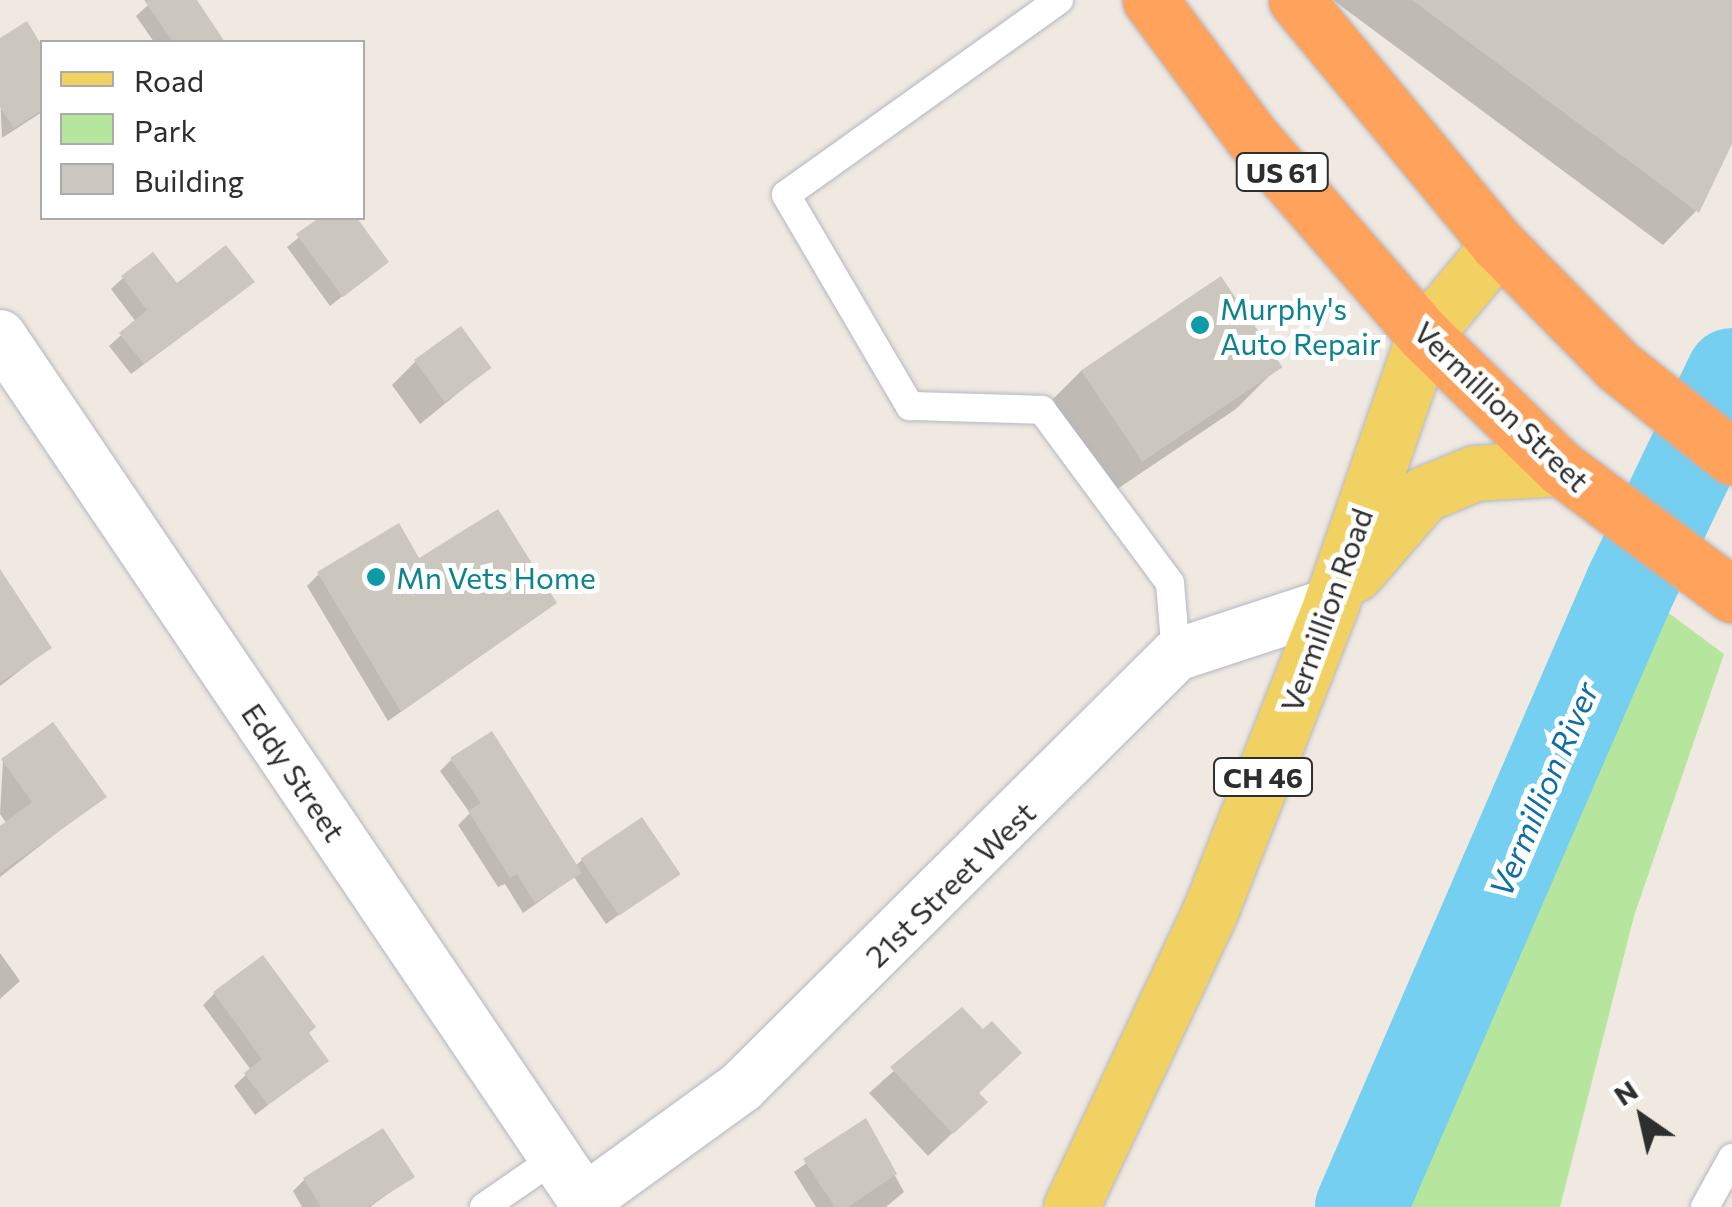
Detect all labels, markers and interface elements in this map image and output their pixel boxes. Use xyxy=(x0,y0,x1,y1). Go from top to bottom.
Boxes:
legend xyxy=(40,40,365,220)
text: Road xyxy=(134,61,204,98)
text: Park xyxy=(134,111,197,148)
road number: US 61 xyxy=(1234,149,1330,195)
text: Building xyxy=(134,161,244,198)
place label: Murphy's Auto Repair xyxy=(1220,290,1381,360)
marker: Murphy's Auto Repair xyxy=(1189,314,1211,336)
street label: Vermillion Street xyxy=(1407,314,1597,498)
street label: Vermillion Road xyxy=(1272,503,1380,717)
place label: Mn Vets Home xyxy=(396,559,596,595)
marker: Mn Vets Home xyxy=(365,566,387,588)
water label: Vermillion River xyxy=(1481,676,1605,902)
street label: Eddy Street xyxy=(235,696,353,848)
road number: CH 46 xyxy=(1213,754,1313,800)
street label: 21st Street West xyxy=(858,794,1042,974)
north arrow xyxy=(1592,1067,1692,1167)
text: N xyxy=(1607,1072,1643,1112)

